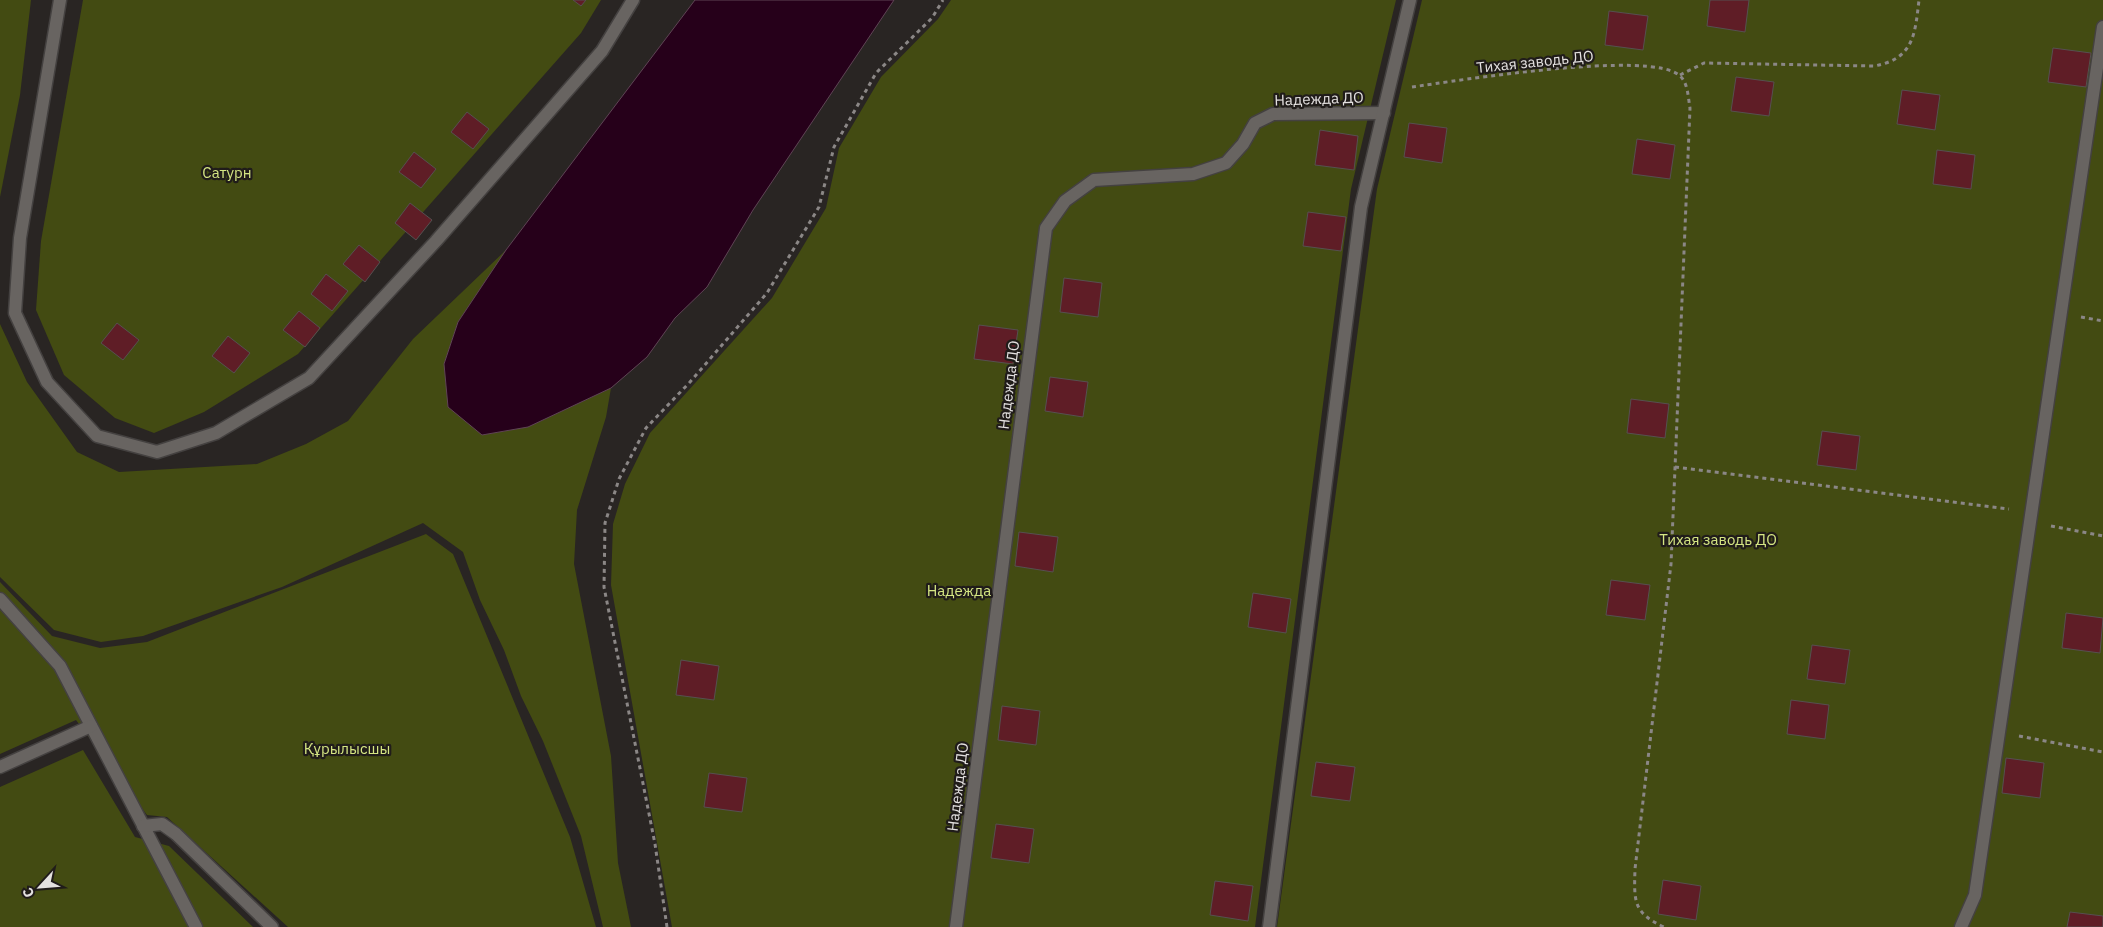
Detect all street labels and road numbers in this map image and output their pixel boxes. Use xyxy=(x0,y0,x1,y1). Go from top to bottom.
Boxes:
street label: Тихая заводь ДО xyxy=(1476,46,1594,77)
street label: Надежда ДО xyxy=(1274,87,1364,110)
street label: Надежда ДО xyxy=(994,339,1023,430)
street label: Надежда ДО xyxy=(943,741,972,832)

